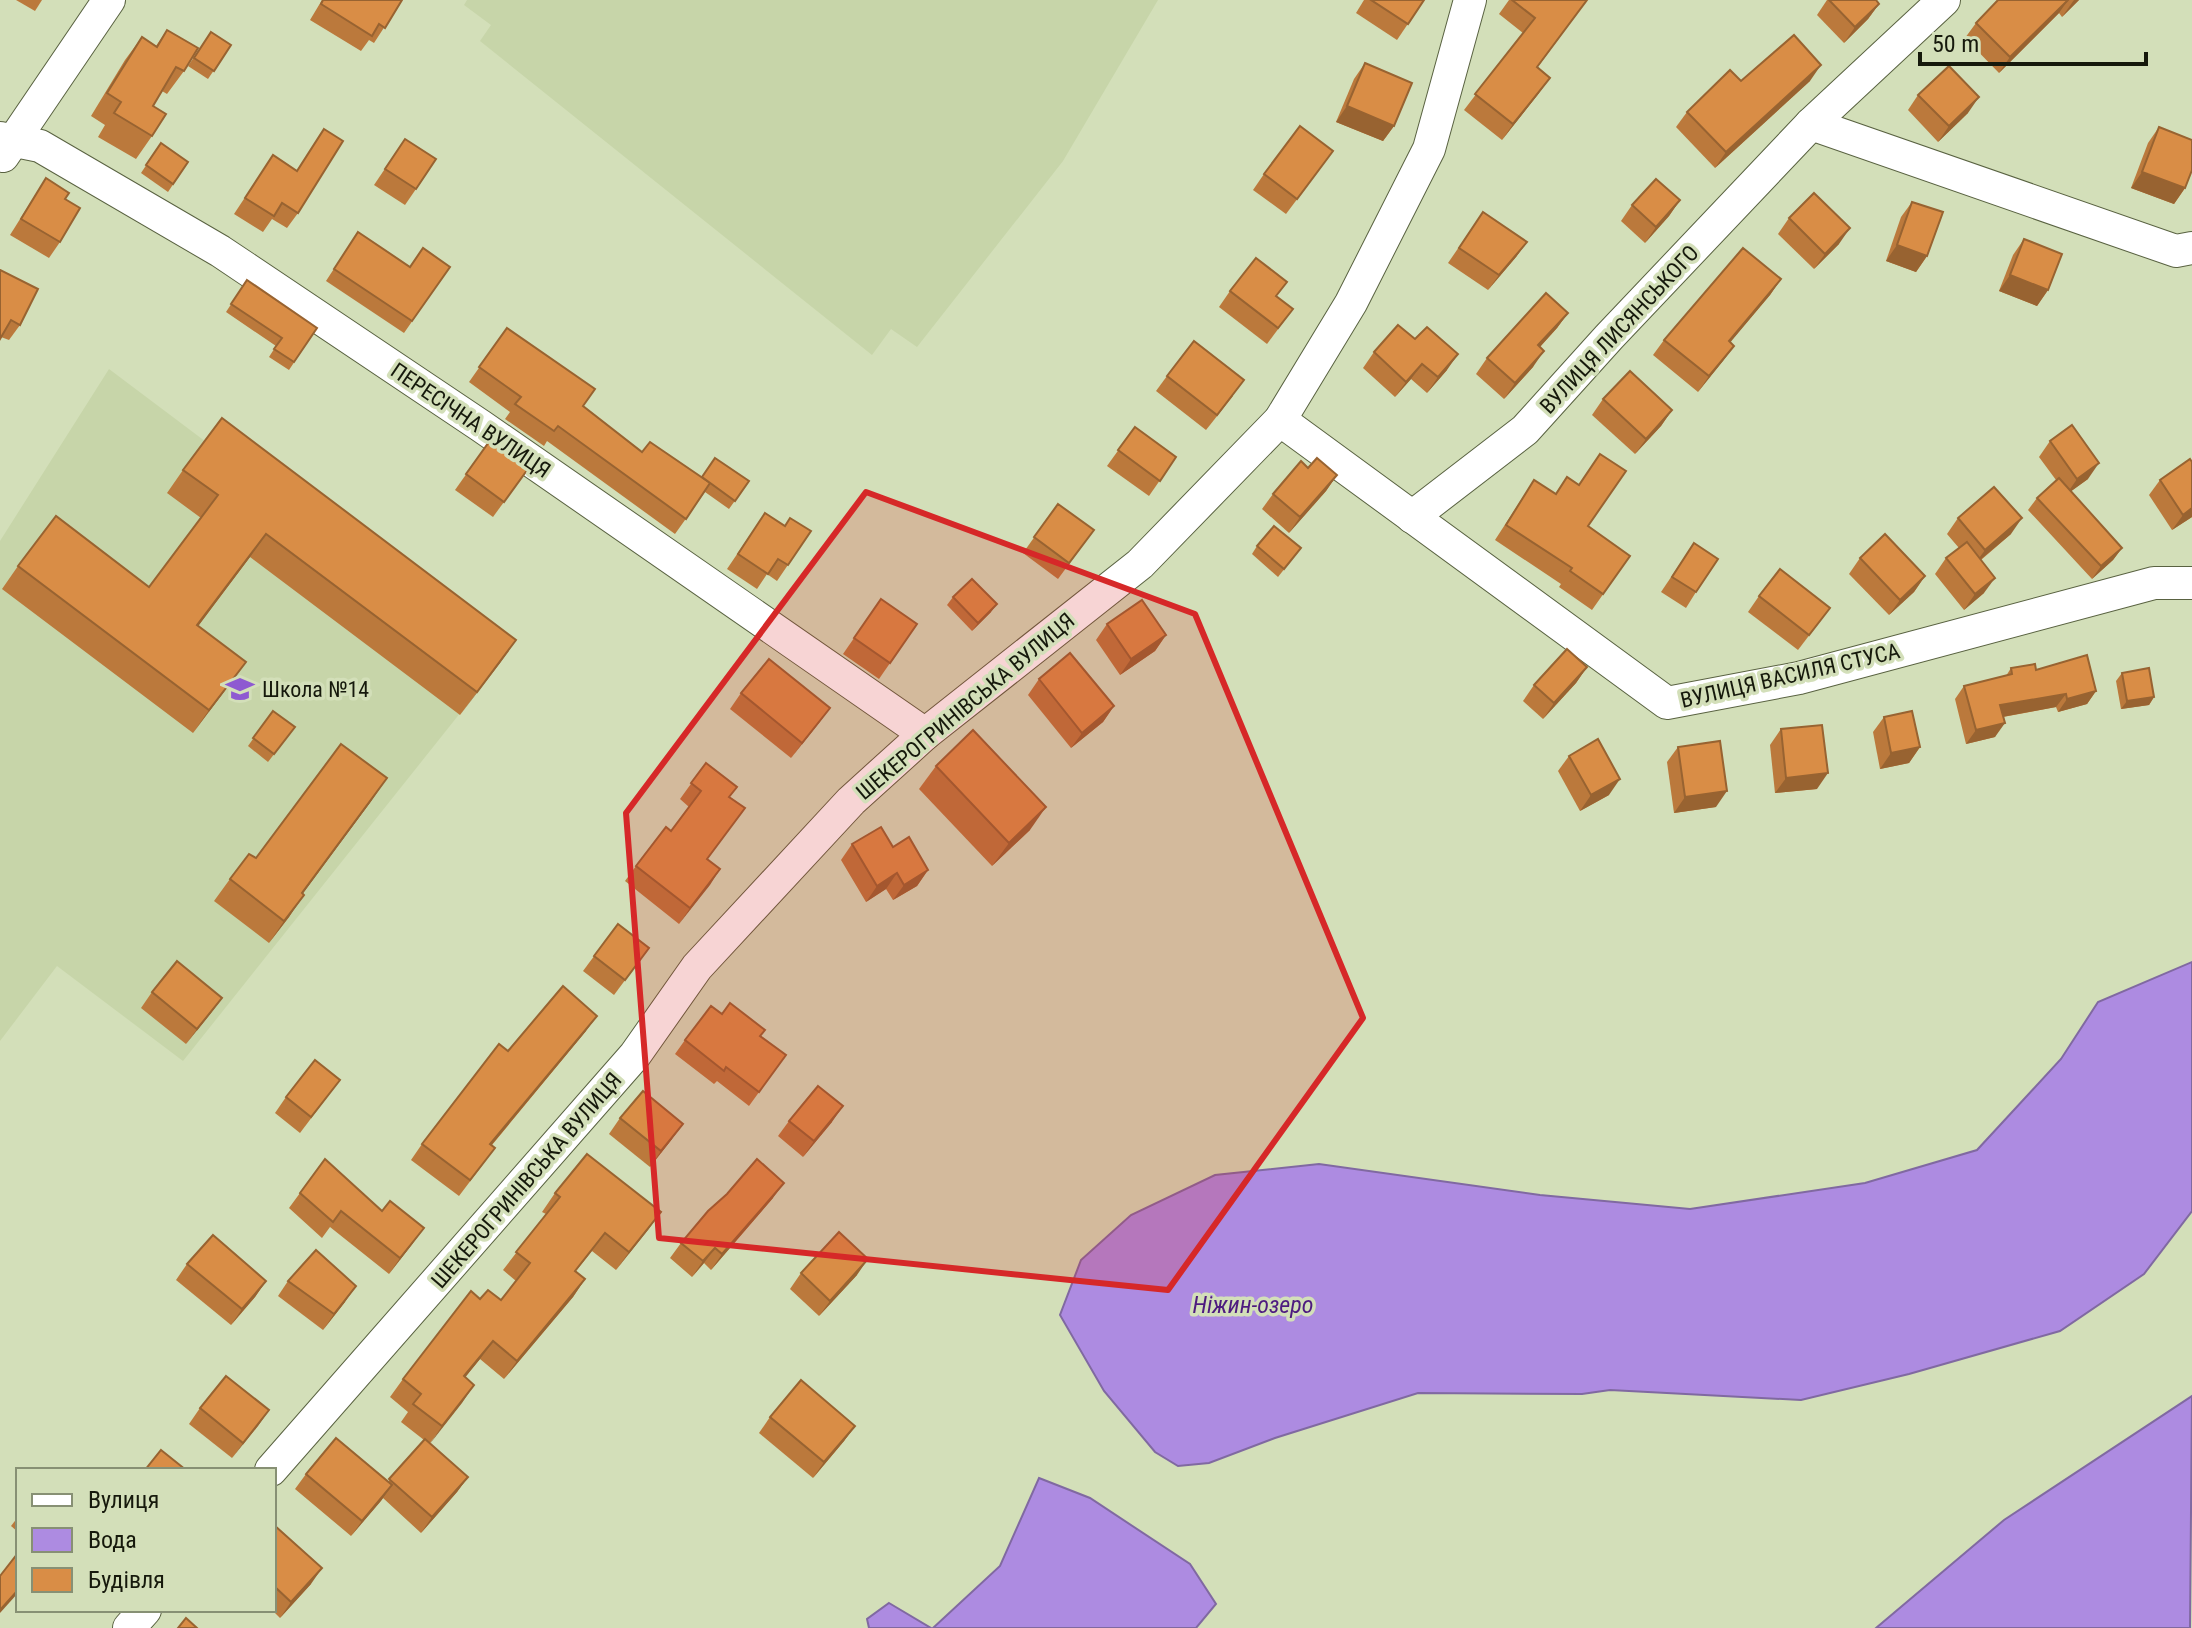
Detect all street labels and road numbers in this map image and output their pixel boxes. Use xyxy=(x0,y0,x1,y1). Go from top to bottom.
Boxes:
street label: ВУЛИЦЯ ЛИСЯНСЬКОГО xyxy=(1535,240,1704,419)
street label: ПЕРЕСІЧНА ВУЛИЦЯ xyxy=(386,358,555,483)
street label: ШЕКЕРОГРИНІВСЬКА ВУЛИЦЯ xyxy=(851,608,1079,805)
street label: ВУЛИЦЯ ВАСИЛЯ СТУСА xyxy=(1678,638,1903,713)
street label: ШЕКЕРОГРИНІВСЬКА ВУЛИЦЯ xyxy=(426,1068,627,1293)

